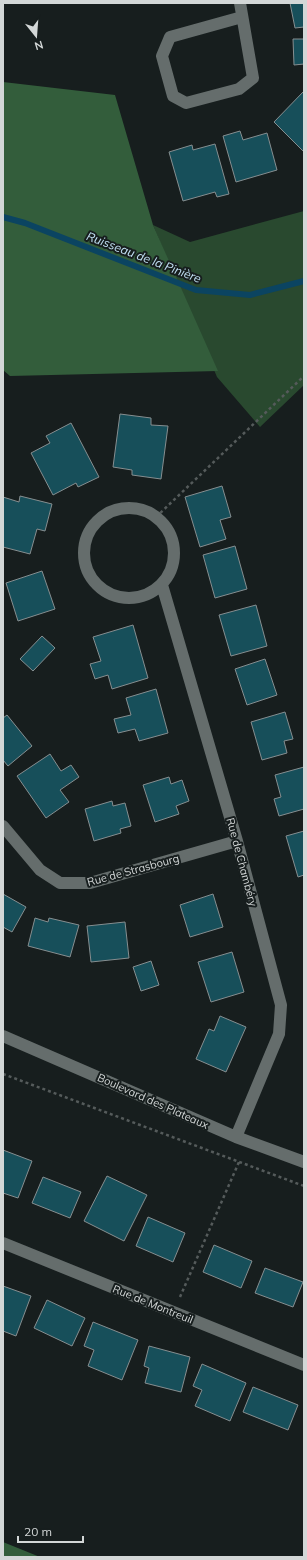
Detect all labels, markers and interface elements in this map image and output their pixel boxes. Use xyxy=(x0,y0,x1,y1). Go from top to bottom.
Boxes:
north arrow xyxy=(16,16,56,56)
text: N xyxy=(33,38,45,53)
water label: Ruisseau de la Pinière xyxy=(84,228,204,286)
street label: Rue de Chambéry xyxy=(223,816,261,908)
street label: Rue de Strasbourg xyxy=(85,851,181,889)
street label: Boulevard des Plateaux xyxy=(95,1070,211,1132)
street label: Rue de Montreuil xyxy=(111,1281,195,1327)
scale bar xyxy=(18,1518,83,1544)
text: 20 m xyxy=(24,1524,52,1539)

